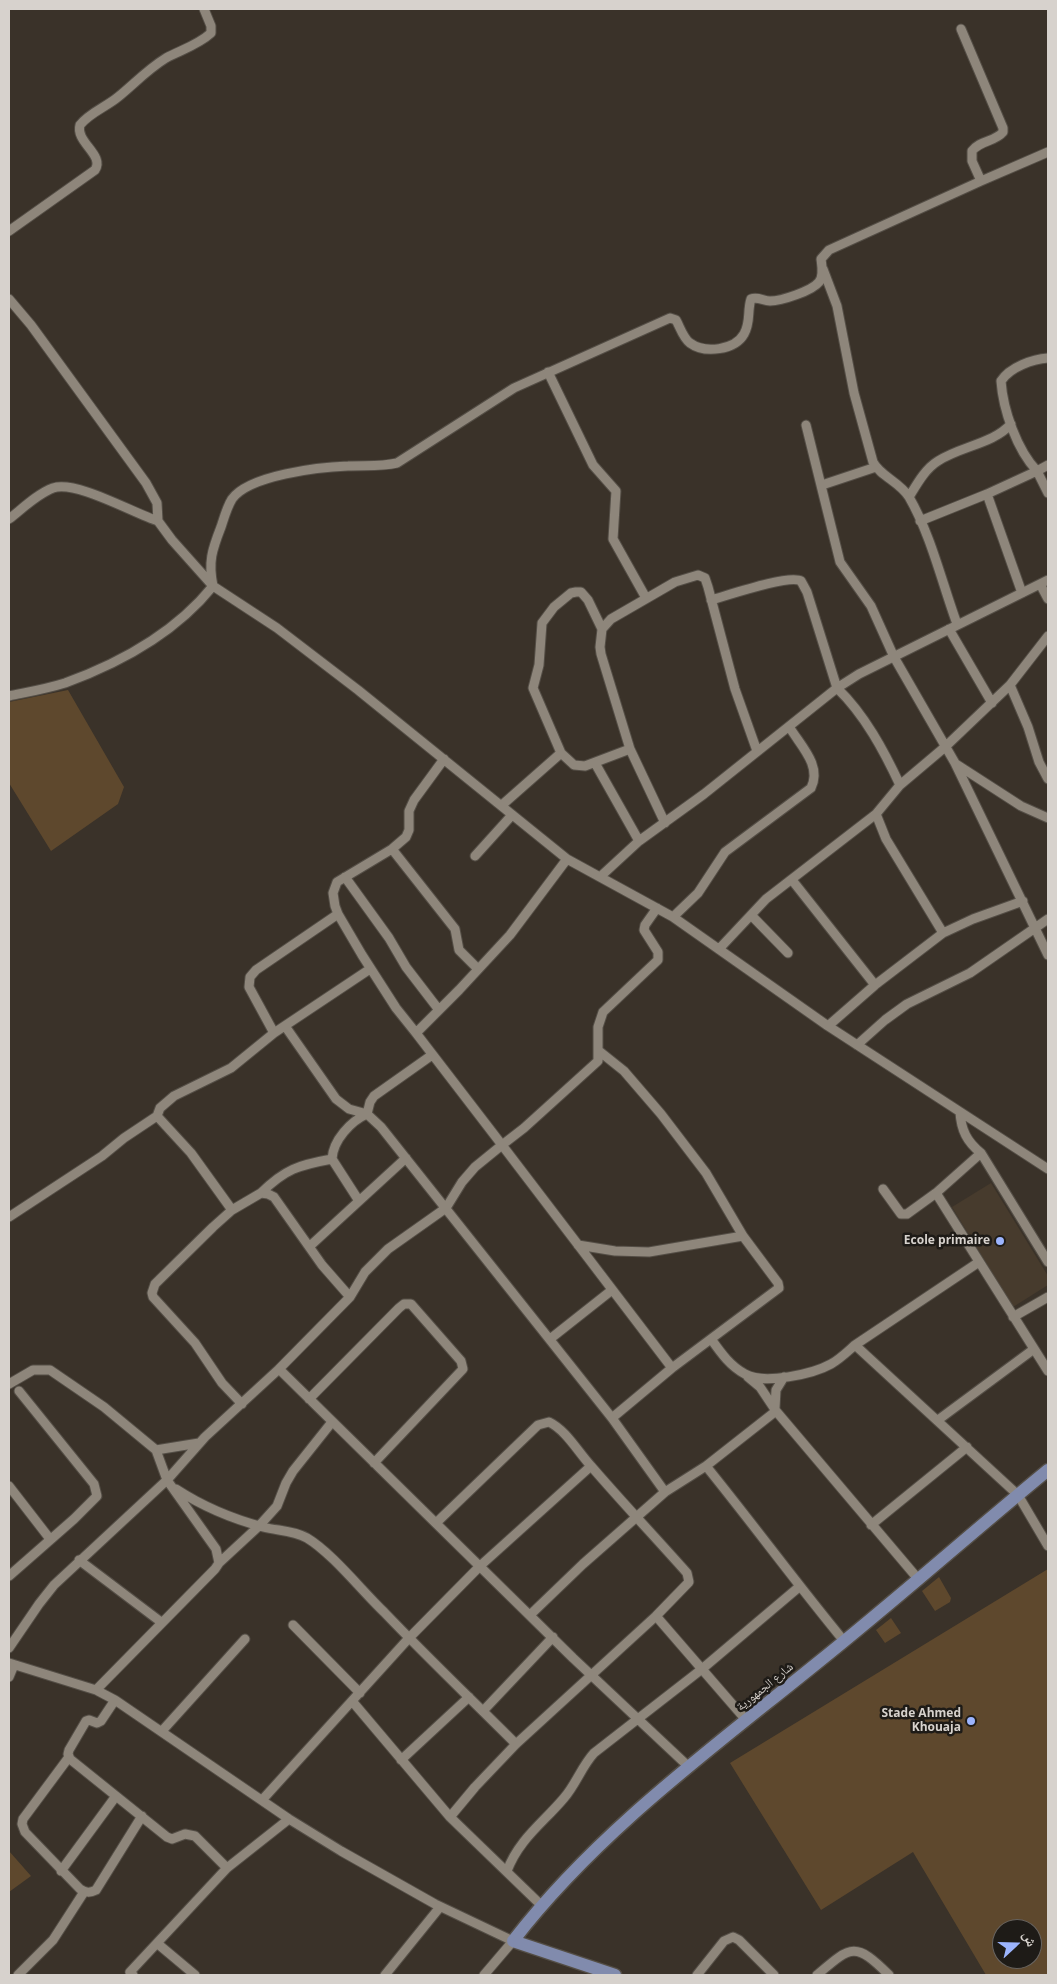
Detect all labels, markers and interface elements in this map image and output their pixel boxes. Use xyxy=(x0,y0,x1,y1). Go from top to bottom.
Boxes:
place label: Ecole primaire xyxy=(904,1234,990,1248)
marker: Ecole primaire xyxy=(994,1235,1006,1247)
street label: شارع الجمهورية xyxy=(734,1660,796,1714)
place label: Stade Ahmed Khouaja xyxy=(881,1707,961,1735)
marker: Stade Ahmed Khouaja xyxy=(965,1715,977,1727)
north arrow xyxy=(992,1919,1042,1969)
text: ش xyxy=(1019,1928,1042,1949)

